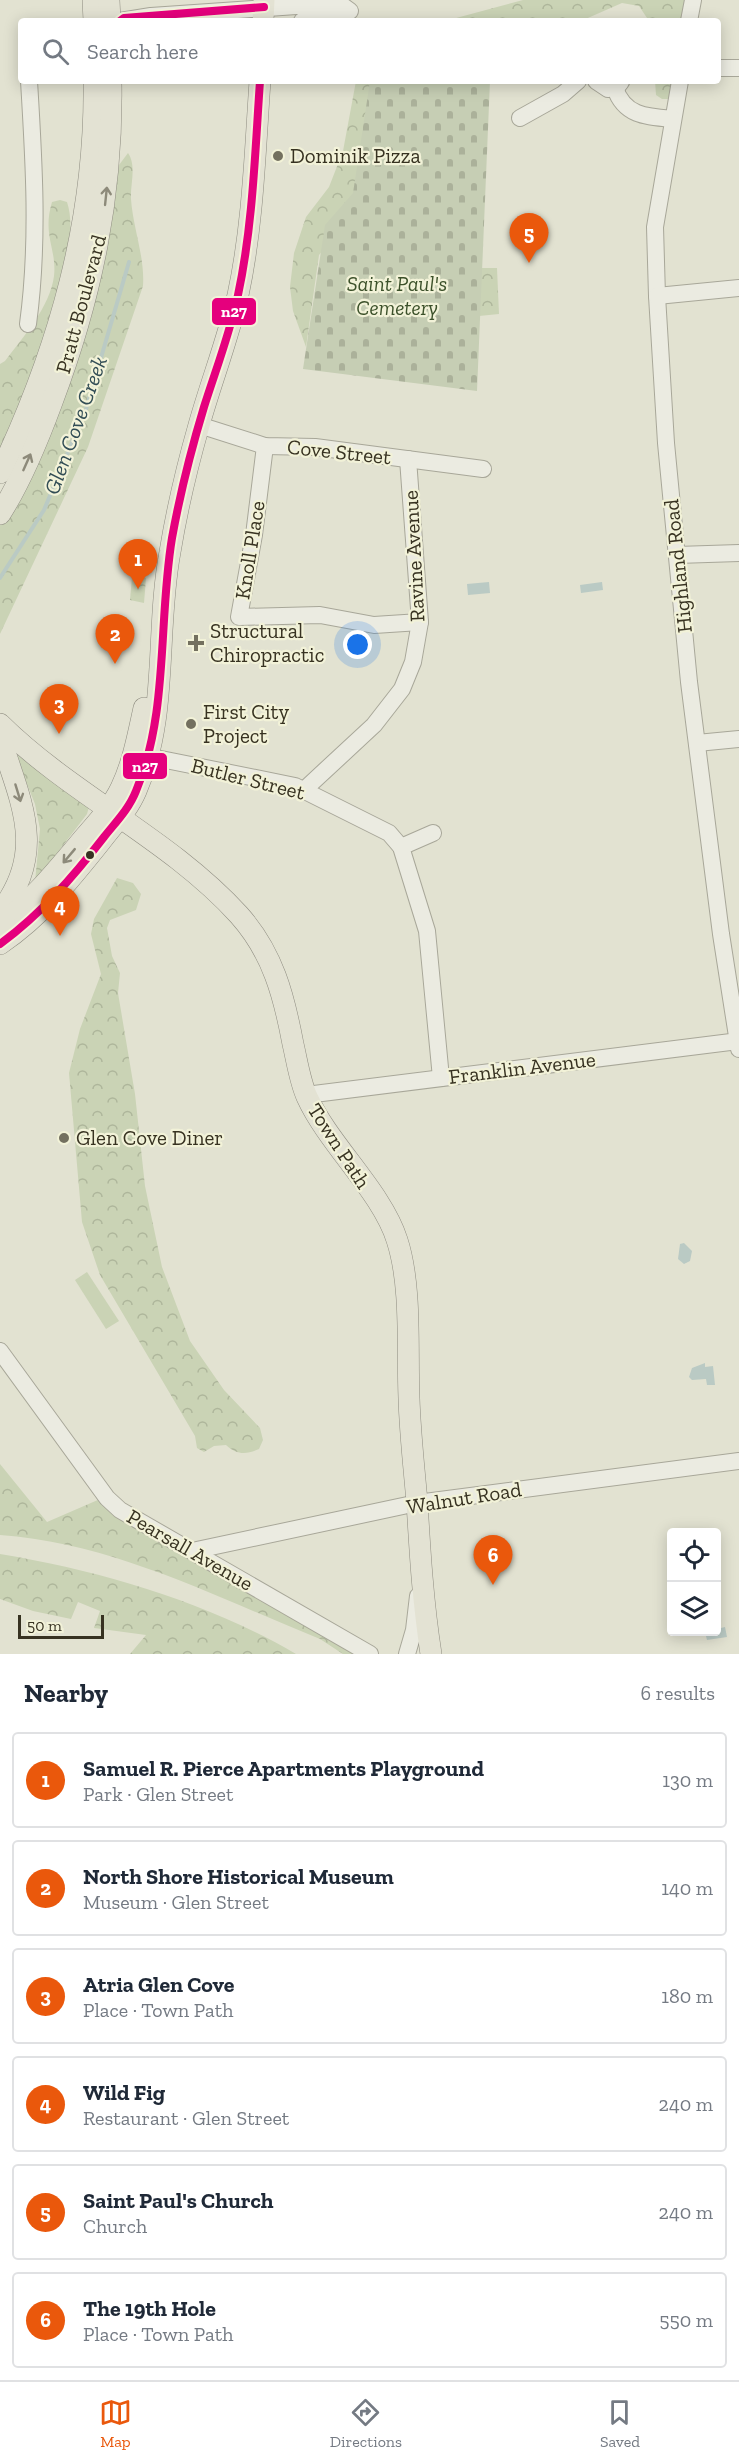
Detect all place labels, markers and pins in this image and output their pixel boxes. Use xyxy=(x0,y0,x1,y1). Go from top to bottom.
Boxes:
place label: Dominik Pizza xyxy=(290,143,421,168)
marker: Dominik Pizza xyxy=(271,149,285,163)
pin: 5 xyxy=(510,214,548,263)
pin: 1 xyxy=(118,540,158,589)
pin: 2 xyxy=(96,614,134,664)
place label: Structural Chiropractic xyxy=(210,618,324,667)
marker: Structural Chiropractic xyxy=(187,634,205,652)
pin: 3 xyxy=(40,684,78,734)
place label: First City Project xyxy=(203,699,289,749)
marker: First City Project xyxy=(184,717,198,731)
unlabelled marker xyxy=(84,849,96,861)
pin: 4 xyxy=(40,886,80,936)
place label: Glen Cove Diner xyxy=(76,1125,223,1150)
marker: Glen Cove Diner xyxy=(57,1131,71,1145)
pin: 6 xyxy=(474,1536,512,1585)

